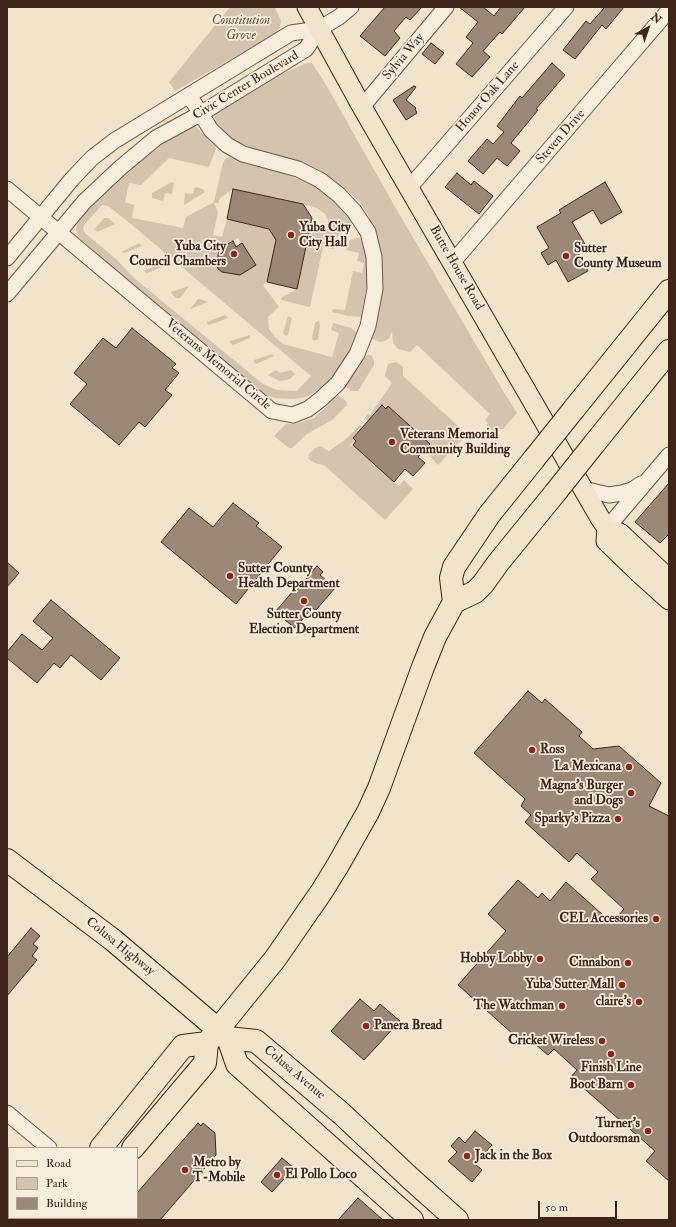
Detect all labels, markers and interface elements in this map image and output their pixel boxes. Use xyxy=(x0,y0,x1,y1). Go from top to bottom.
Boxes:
north arrow xyxy=(628,8,668,48)
text: N xyxy=(648,10,664,27)
park label: Constitution Grove xyxy=(212,13,270,44)
street label: Sylvia Way xyxy=(380,30,428,84)
street label: Civic Center Boulevard xyxy=(190,48,302,124)
street label: Honor Oak Lane xyxy=(453,58,523,136)
street label: Steven Drive xyxy=(533,107,589,167)
place label: Yuba City City Hall xyxy=(299,220,351,251)
street label: Butte House Road xyxy=(425,223,487,313)
marker: Yuba City City Hall xyxy=(286,230,296,240)
place label: Yuba City Council Chambers xyxy=(129,239,226,270)
place label: Sutter County Museum xyxy=(574,241,662,272)
marker: Yuba City Council Chambers xyxy=(229,249,239,259)
marker: Sutter County Museum xyxy=(561,251,571,261)
street label: Veterans Memorial Circle xyxy=(162,316,274,414)
place label: Veterans Memorial Community Building xyxy=(400,427,510,458)
marker: Veterans Memorial Community Building xyxy=(387,437,397,447)
place label: Sutter County Health Department xyxy=(238,561,340,592)
marker: Sutter County Health Department xyxy=(225,571,235,581)
marker: Sutter County Election Department xyxy=(299,596,309,606)
place label: Sutter County Election Department xyxy=(249,607,359,638)
place label: Ross xyxy=(540,742,564,758)
marker: Ross xyxy=(527,745,537,755)
place label: La Mexicana xyxy=(554,759,621,775)
marker: La Mexicana xyxy=(624,762,634,772)
place label: Magna's Burger and Dogs xyxy=(540,778,623,809)
marker: Magna's Burger and Dogs xyxy=(626,788,636,798)
place label: Sparky's Pizza xyxy=(535,811,610,827)
marker: Sparky's Pizza xyxy=(613,814,623,824)
place label: CEL Accessories xyxy=(560,911,648,927)
street label: Colusa Highway xyxy=(82,914,158,980)
marker: CEL Accessories xyxy=(651,914,661,924)
place label: Hobby Lobby xyxy=(460,951,532,967)
marker: Hobby Lobby xyxy=(535,954,545,964)
place label: Cinnabon xyxy=(569,955,620,971)
marker: Cinnabon xyxy=(623,958,633,968)
place label: Yuba Sutter Mall xyxy=(525,977,614,993)
marker: Yuba Sutter Mall xyxy=(617,980,627,990)
place label: claire's xyxy=(596,994,631,1010)
marker: claire's xyxy=(634,997,644,1007)
place label: The Watchman xyxy=(474,998,554,1014)
marker: The Watchman xyxy=(557,1001,567,1011)
place label: Panera Bread xyxy=(374,1018,442,1034)
marker: Panera Bread xyxy=(361,1021,371,1031)
place label: Cricket Wireless xyxy=(508,1033,594,1049)
marker: Cricket Wireless xyxy=(597,1036,607,1046)
street label: Colusa Avenue xyxy=(260,1043,328,1103)
marker: Finish Line xyxy=(606,1049,616,1059)
place label: Finish Line xyxy=(581,1060,641,1076)
place label: Boot Barn xyxy=(570,1077,623,1093)
marker: Boot Barn xyxy=(626,1080,636,1090)
place label: Turner's Outdoorsman xyxy=(568,1116,640,1147)
marker: Turner's Outdoorsman xyxy=(643,1126,653,1136)
legend xyxy=(8,1147,138,1219)
place label: Jack in the Box xyxy=(475,1148,552,1164)
marker: Jack in the Box xyxy=(462,1151,472,1161)
place label: Metro by T-Mobile xyxy=(193,1155,245,1186)
text: Road xyxy=(46,1156,71,1171)
marker: Metro by T-Mobile xyxy=(180,1165,190,1175)
place label: El Pollo Loco xyxy=(285,1167,357,1183)
marker: El Pollo Loco xyxy=(272,1170,282,1180)
text: Park xyxy=(46,1176,68,1191)
scale bar xyxy=(540,1193,619,1219)
text: Building xyxy=(46,1196,87,1211)
text: 50 m xyxy=(545,1200,568,1215)

